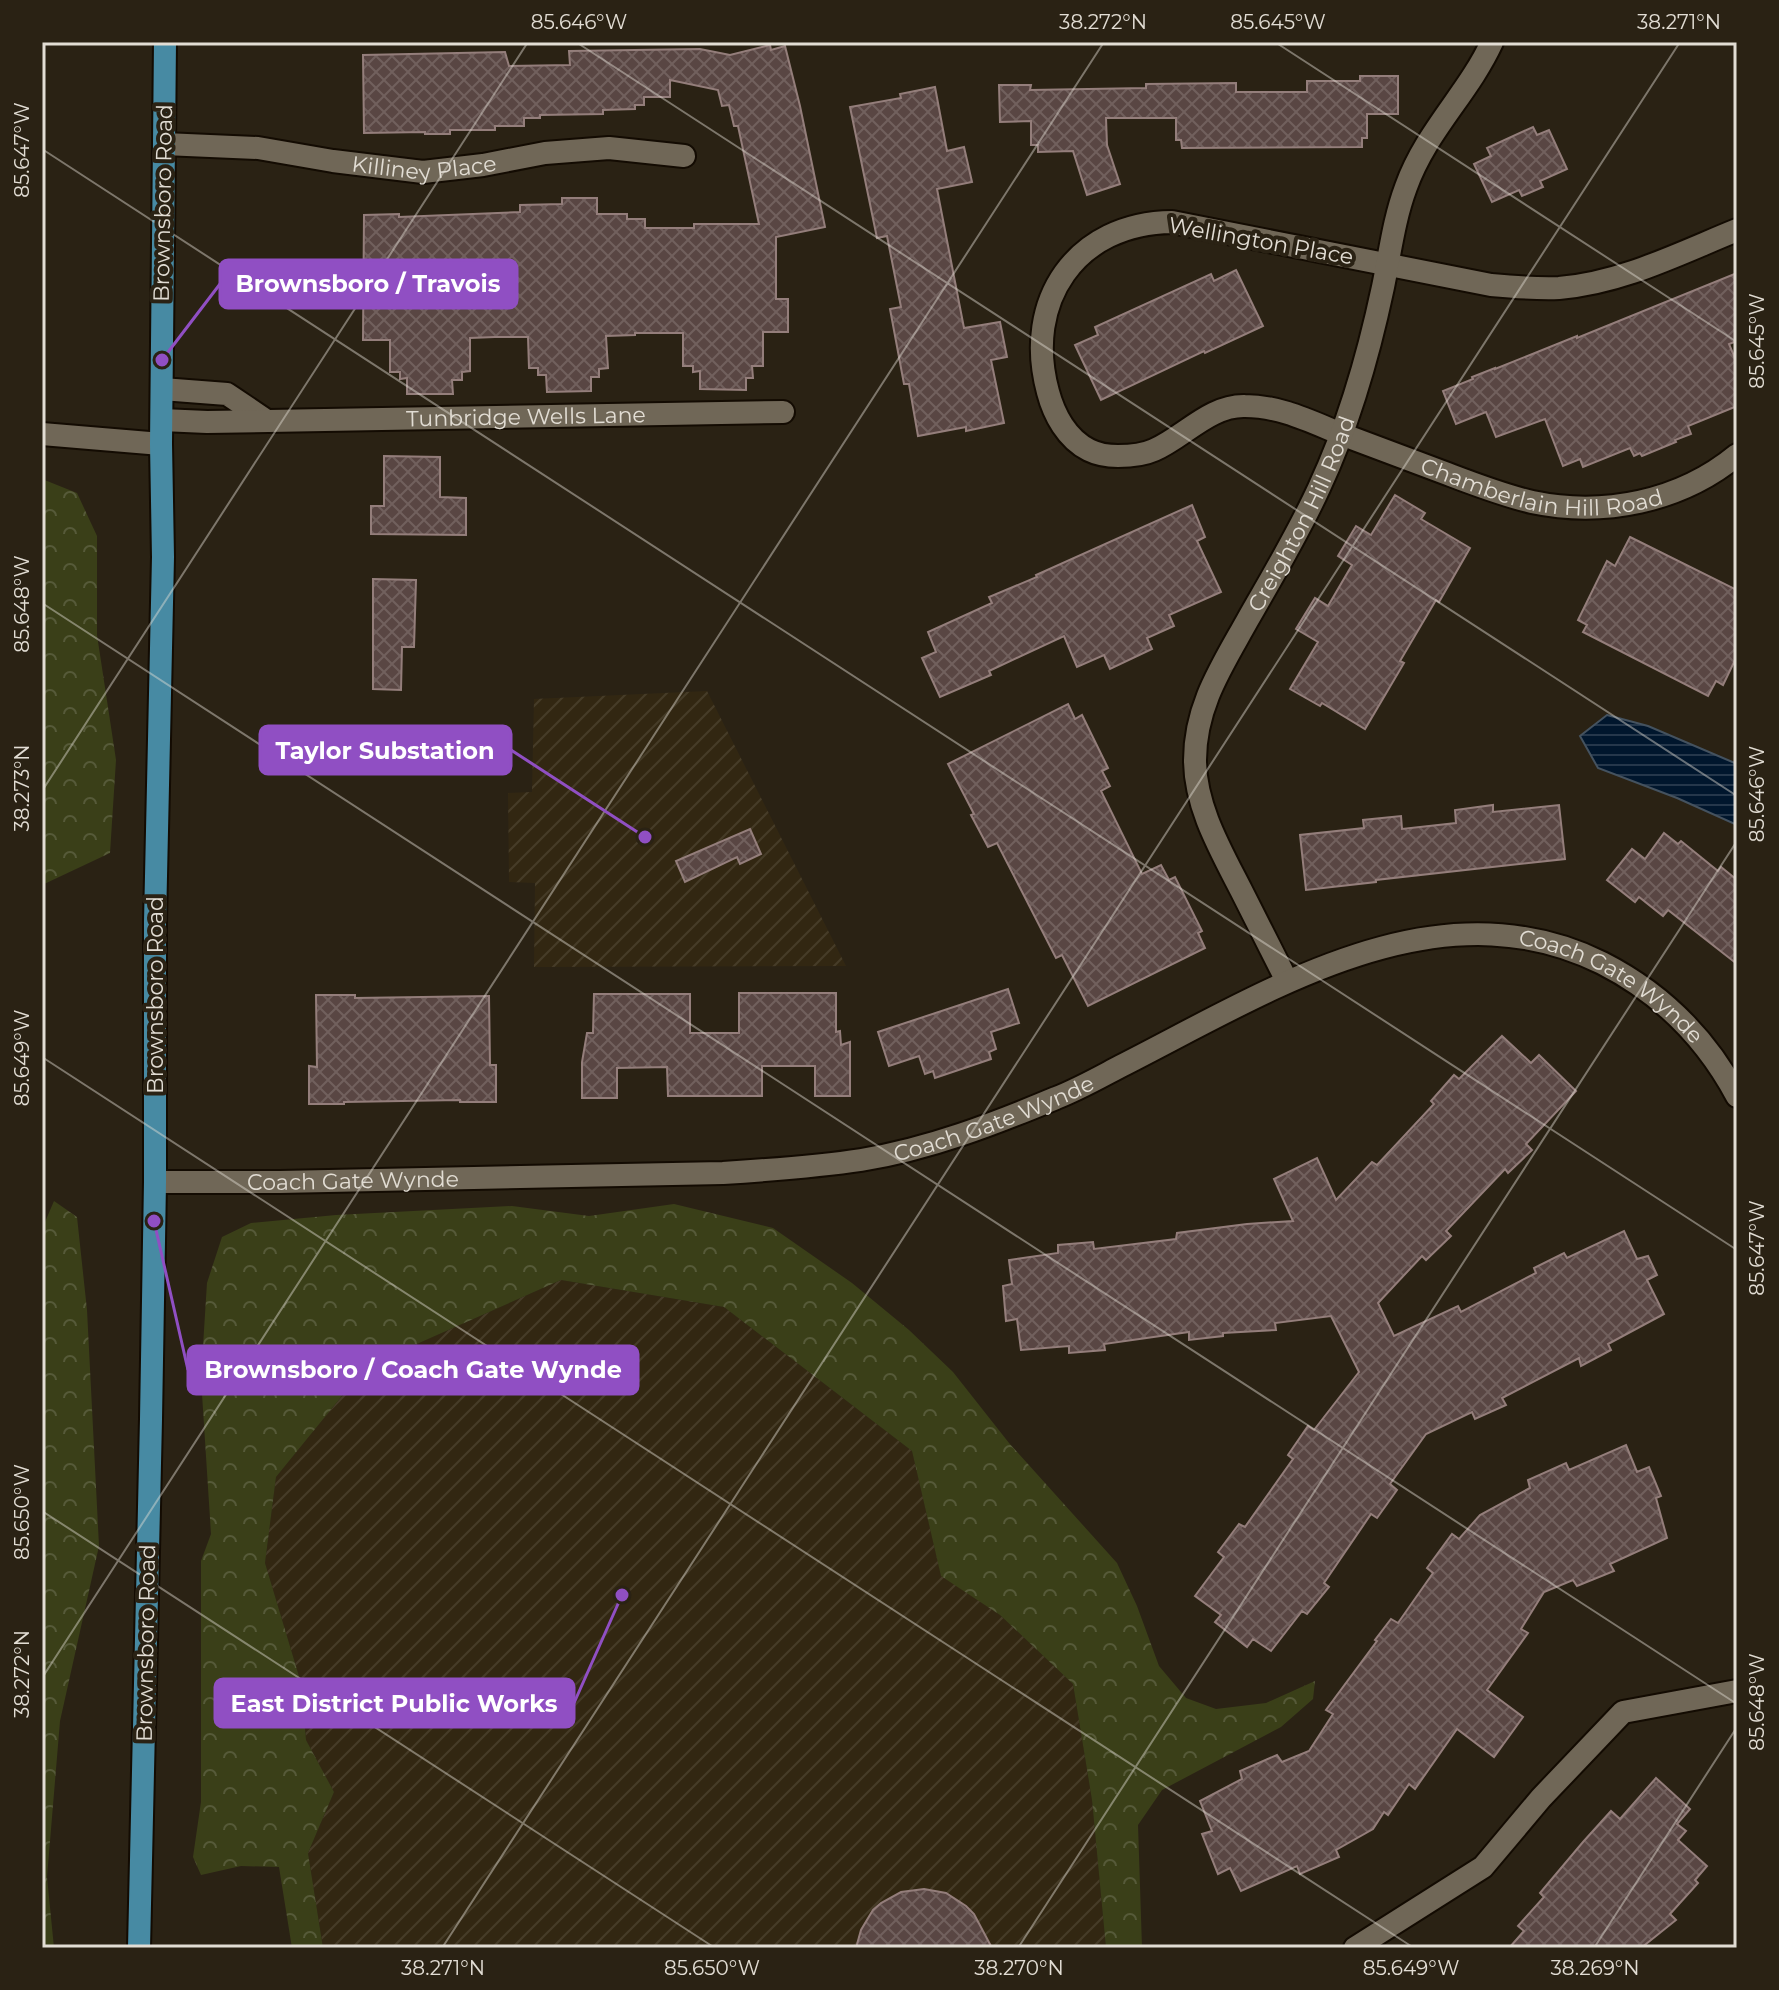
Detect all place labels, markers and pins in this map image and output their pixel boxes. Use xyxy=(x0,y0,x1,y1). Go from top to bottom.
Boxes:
callout: Brownsboro / Travois xyxy=(220,260,517,308)
callout: Taylor Substation xyxy=(260,726,511,774)
callout: Brownsboro / Coach Gate Wynde xyxy=(188,1346,638,1394)
callout: East District Public Works xyxy=(215,1679,574,1727)

